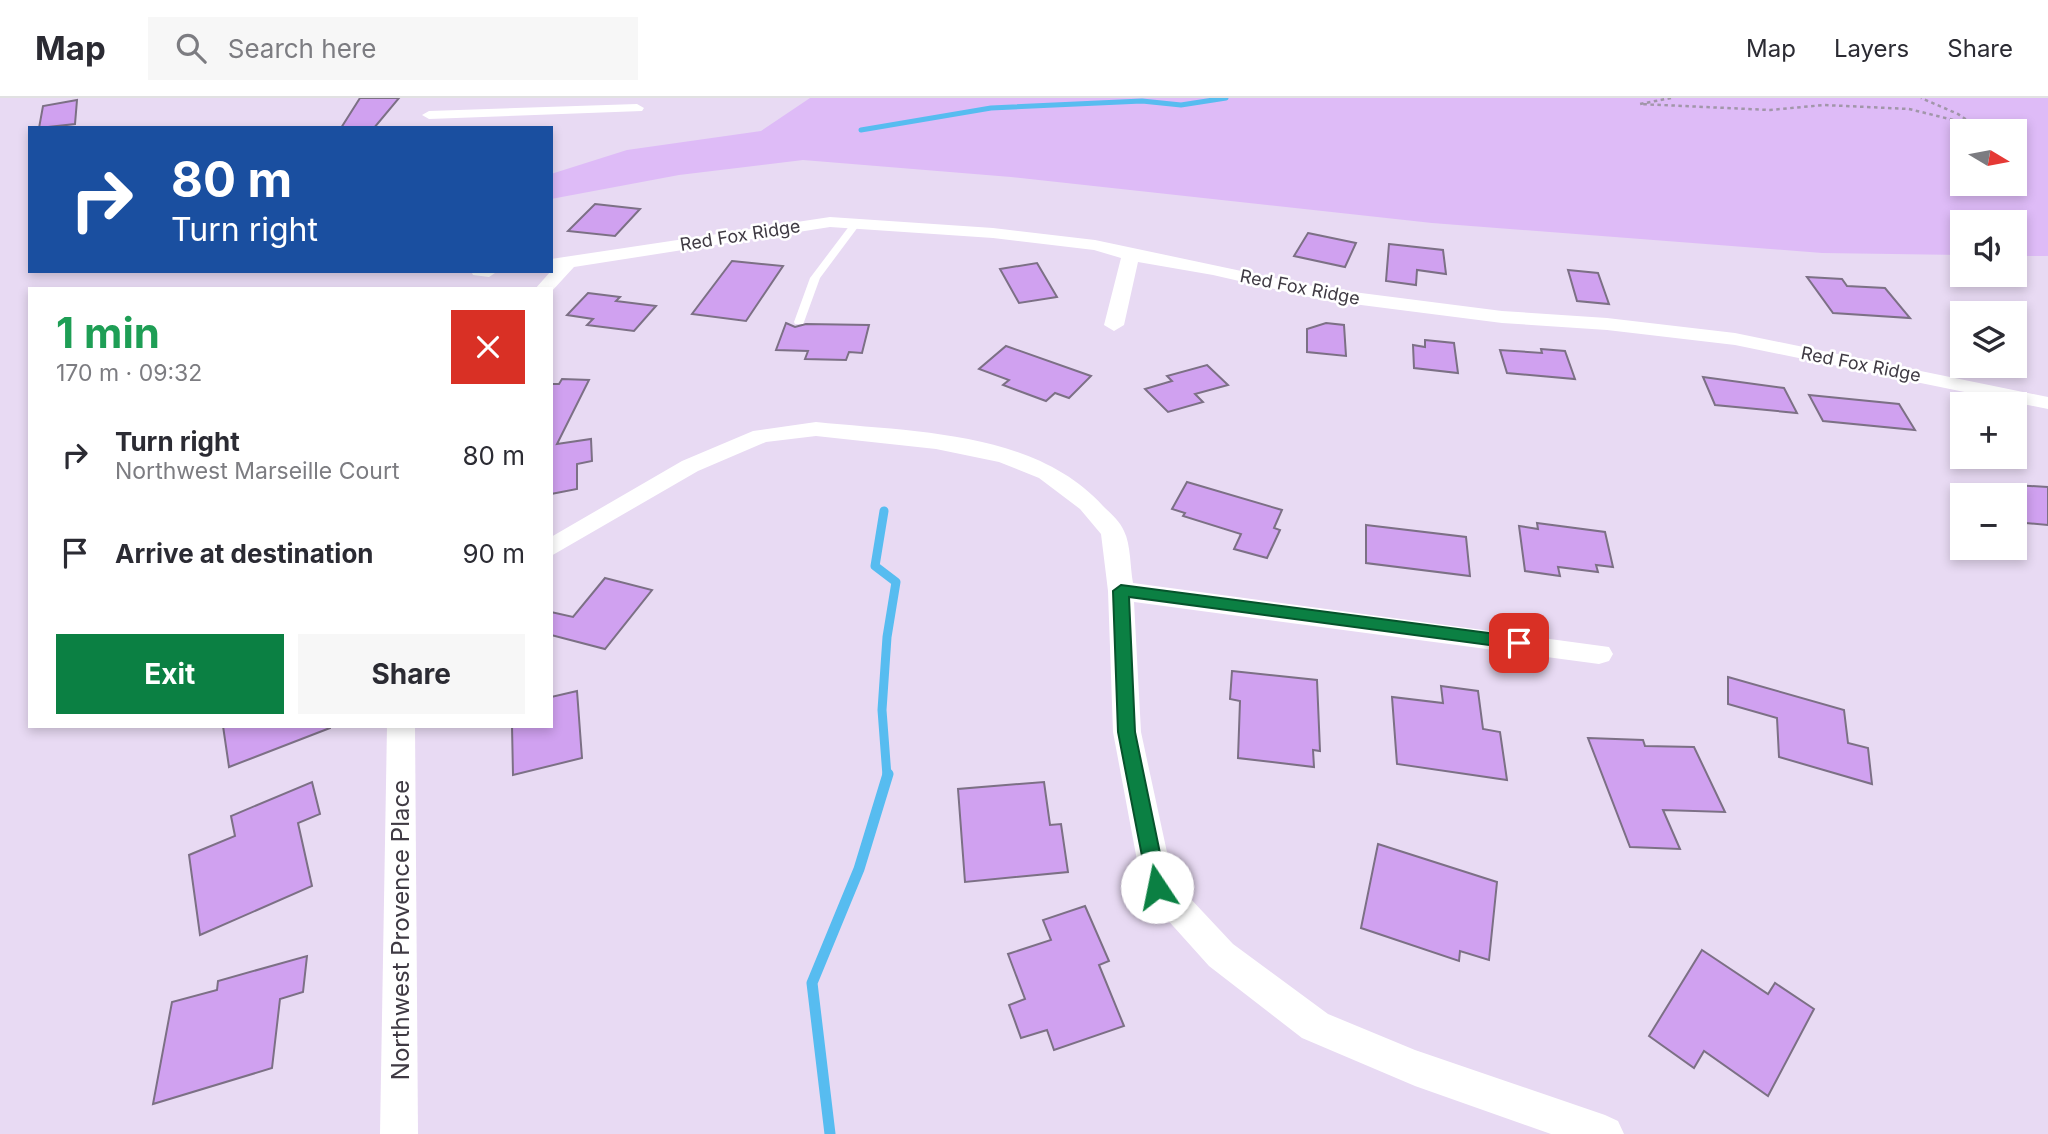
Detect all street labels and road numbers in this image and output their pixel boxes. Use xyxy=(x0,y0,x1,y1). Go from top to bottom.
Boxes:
street label: Red Fox Ridge xyxy=(678,215,802,255)
street label: Red Fox Ridge xyxy=(1238,265,1362,309)
street label: Red Fox Ridge xyxy=(1799,342,1923,386)
street label: Northwest Provence Place xyxy=(386,780,415,1080)

